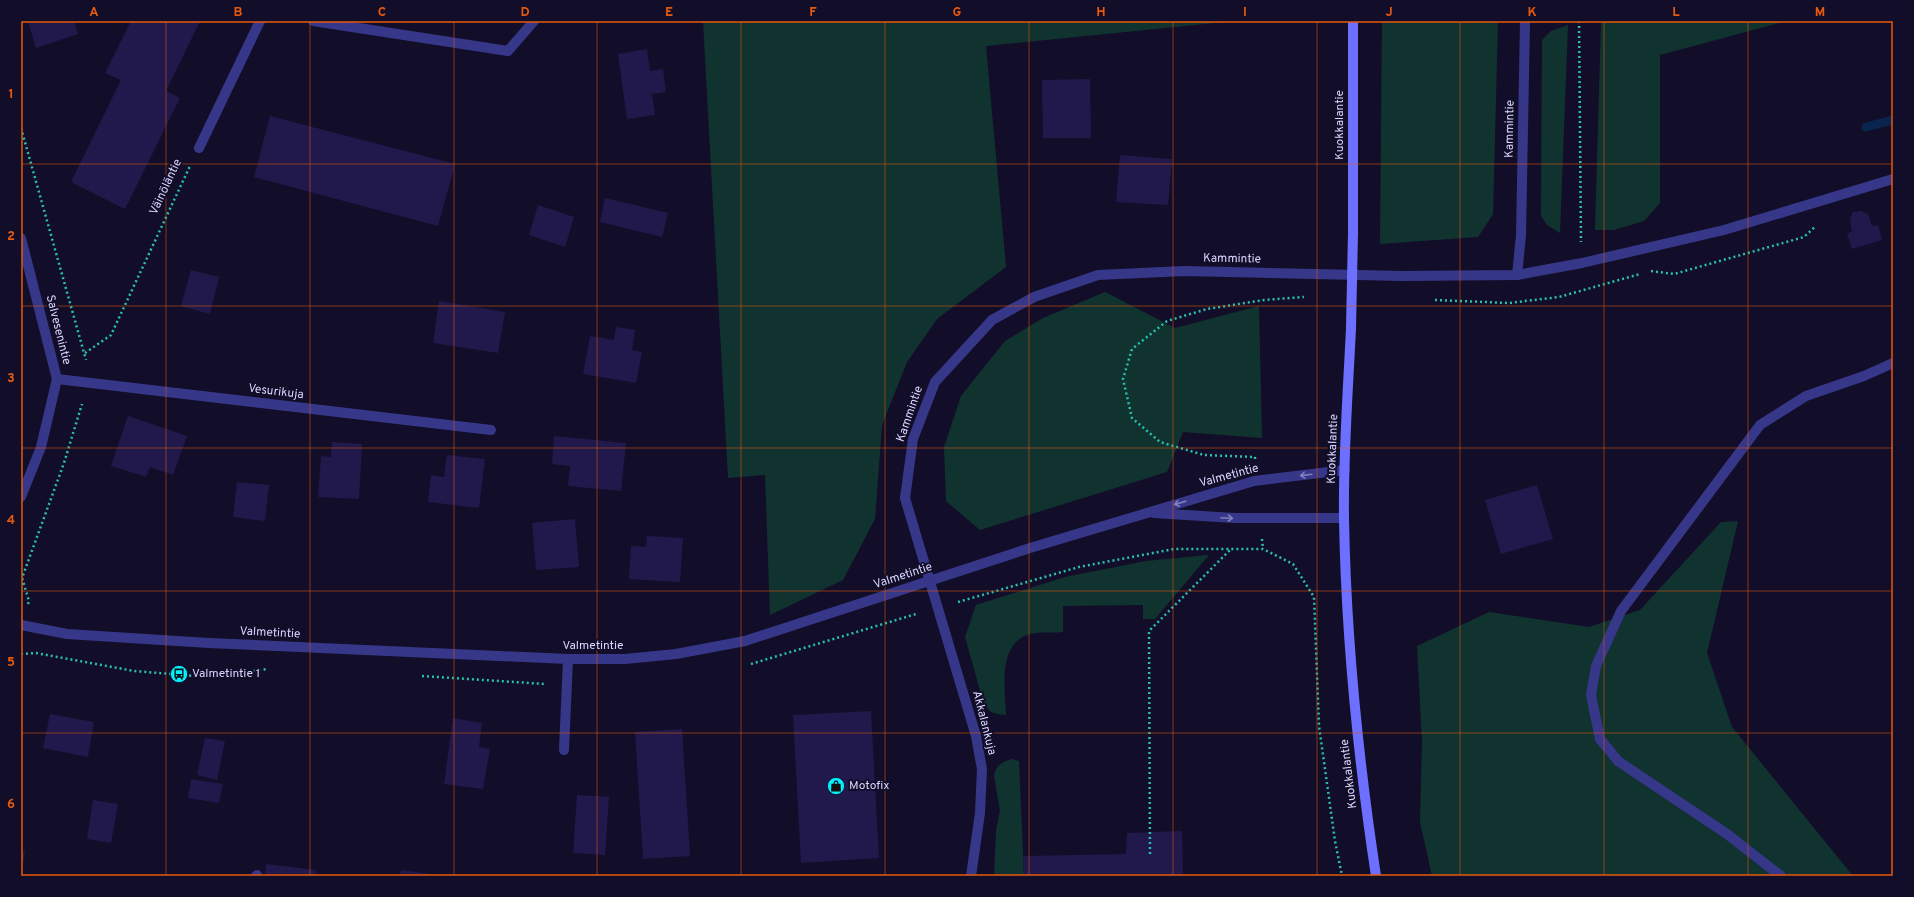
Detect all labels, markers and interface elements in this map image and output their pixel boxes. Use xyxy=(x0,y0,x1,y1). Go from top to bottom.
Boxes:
text: A xyxy=(89,5,99,21)
text: B xyxy=(234,5,243,21)
text: C xyxy=(378,5,386,21)
text: D xyxy=(520,5,530,21)
text: E xyxy=(665,5,673,21)
text: F xyxy=(809,5,817,21)
text: G xyxy=(953,5,962,21)
text: H xyxy=(1096,5,1106,21)
text: I xyxy=(1243,5,1247,21)
text: J xyxy=(1385,5,1393,21)
text: K xyxy=(1527,5,1537,21)
text: L xyxy=(1672,5,1680,21)
text: M xyxy=(1815,5,1825,21)
text: 1 xyxy=(8,87,14,103)
street label: Kuokkalantie xyxy=(1332,90,1348,160)
street label: Kammintie xyxy=(1501,100,1519,158)
street label: Väinöläntie xyxy=(146,156,186,218)
text: 2 xyxy=(7,229,15,245)
street label: Kammintie xyxy=(1203,250,1261,268)
street label: Salvesenintie xyxy=(42,293,74,367)
text: 3 xyxy=(7,371,15,387)
street label: Vesurikuja xyxy=(247,381,305,403)
street label: Kammintie xyxy=(893,384,927,444)
street label: Kuokkalantie xyxy=(1324,414,1342,484)
street label: Valmetintie xyxy=(1198,460,1260,492)
one-way arrow xyxy=(1300,471,1313,479)
one-way arrow xyxy=(1173,500,1186,507)
text: 4 xyxy=(7,513,15,529)
one-way arrow xyxy=(1220,514,1233,521)
street label: Valmetintie xyxy=(872,559,934,593)
street label: Valmetintie xyxy=(239,623,301,643)
street label: Valmetintie xyxy=(563,638,623,654)
text: 5 xyxy=(7,655,15,671)
bus stop icon: Valmetintie 1 xyxy=(169,664,189,684)
place label: Valmetintie 1 xyxy=(192,666,260,682)
street label: Akkalankuja xyxy=(968,689,1000,757)
street label: Kuokkalantie xyxy=(1337,738,1361,810)
shop icon: Motofix xyxy=(826,776,846,796)
place label: Motofix xyxy=(849,778,890,794)
text: 6 xyxy=(7,797,15,813)

